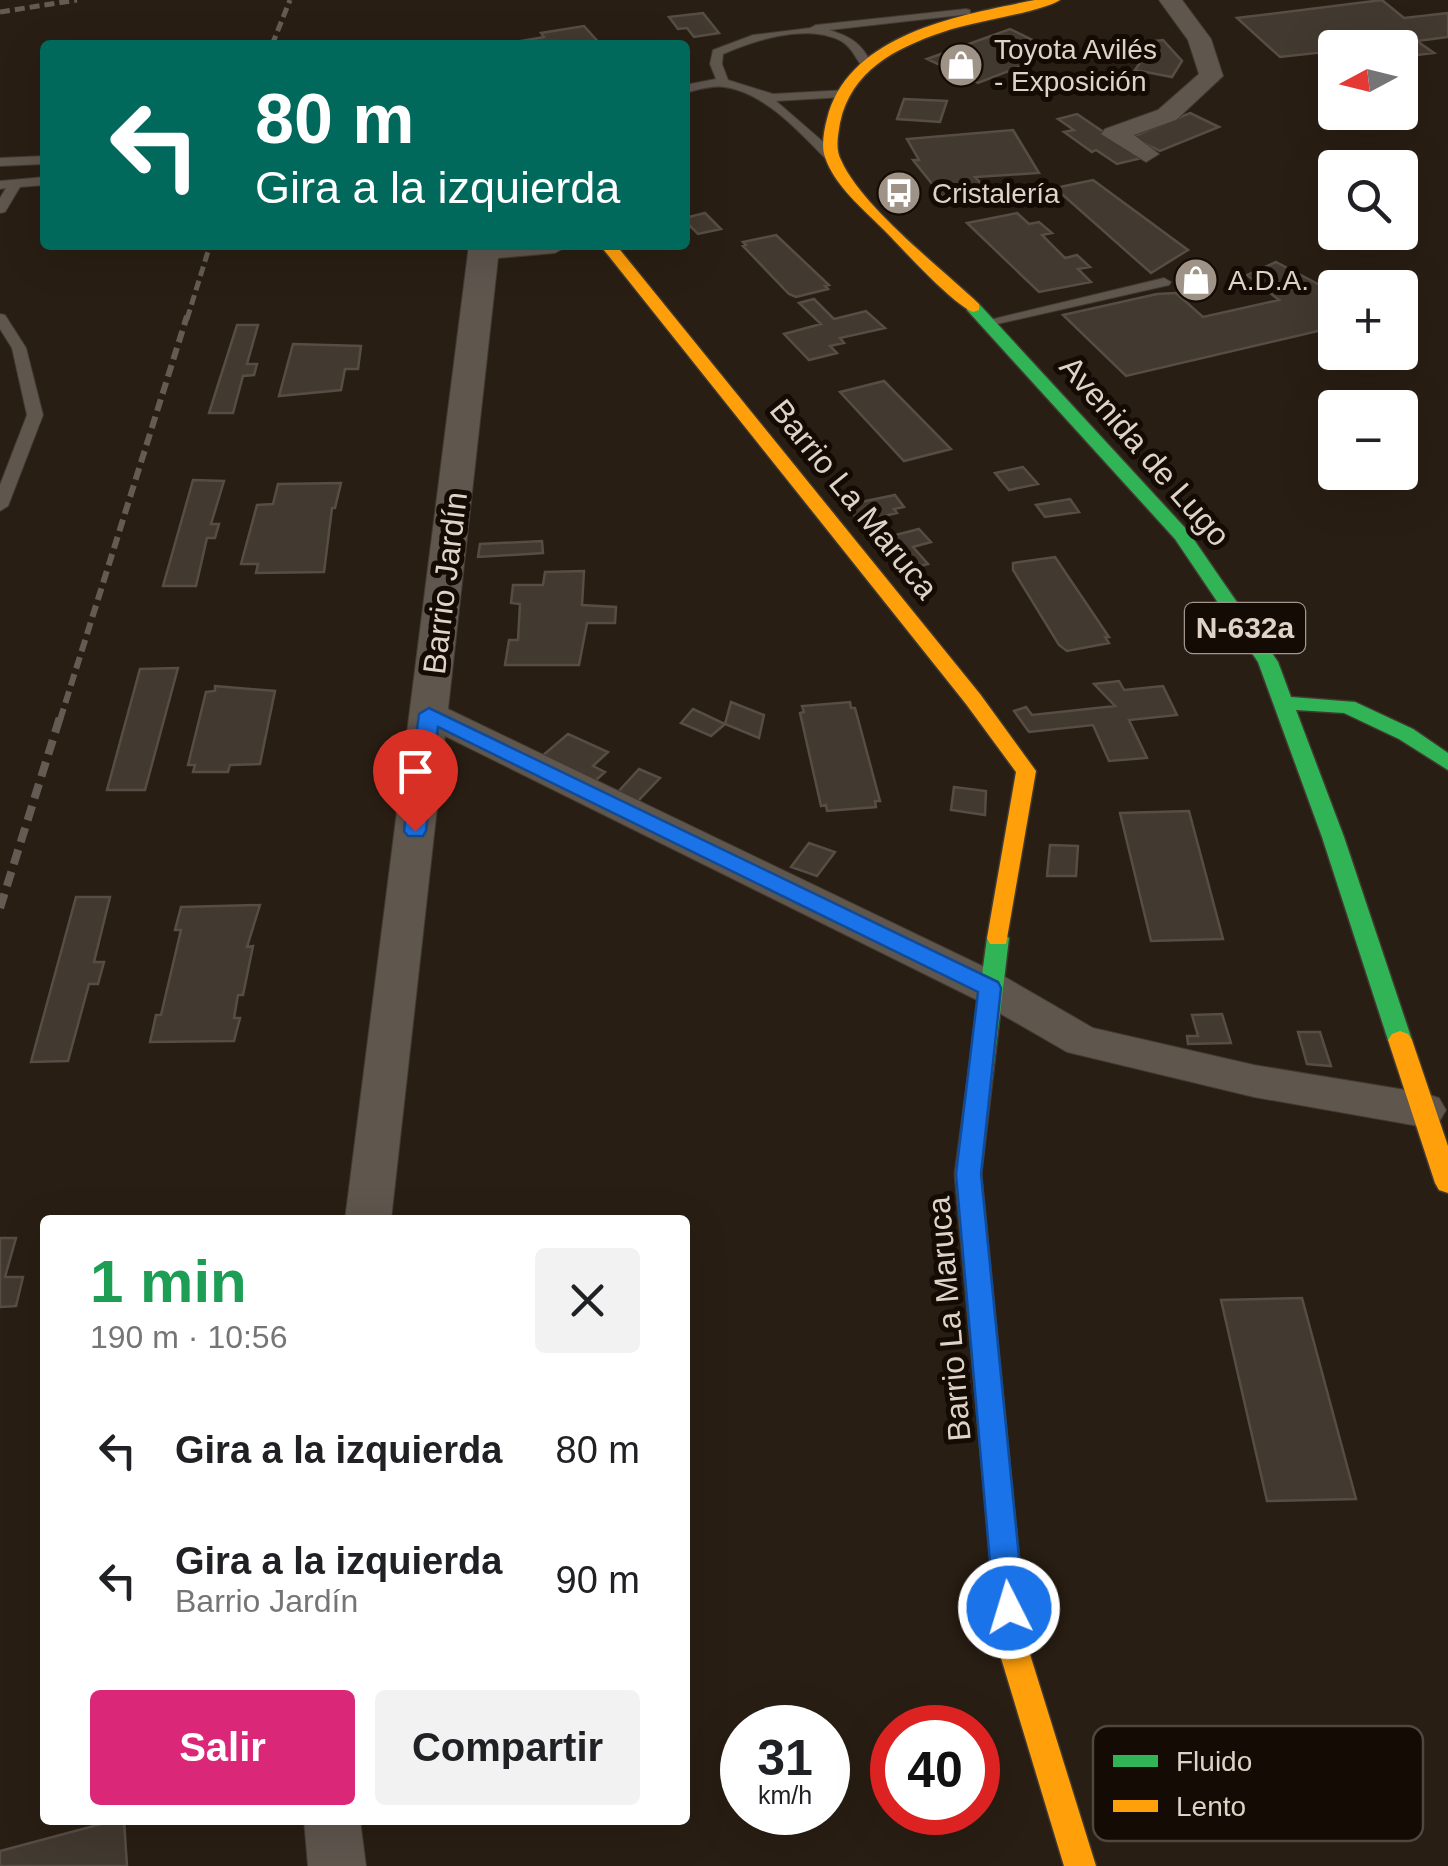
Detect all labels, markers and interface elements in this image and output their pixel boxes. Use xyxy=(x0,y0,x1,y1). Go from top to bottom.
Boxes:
north arrow xyxy=(1318,30,1418,130)
map controls xyxy=(1318,30,1418,490)
place label: Toyota Avilés - Exposición xyxy=(994,34,1157,97)
shop icon: Toyota Avilés - Exposición xyxy=(938,42,984,88)
icon: left xyxy=(90,80,220,210)
text: 80 m xyxy=(255,80,415,158)
button: search xyxy=(1318,150,1418,250)
text: Gira a la izquierda xyxy=(255,162,620,213)
bus stop icon: Cristalería xyxy=(876,170,922,216)
place label: Cristalería xyxy=(932,178,1060,209)
shop icon: A.D.A. xyxy=(1173,257,1219,303)
place label: A.D.A. xyxy=(1228,265,1309,296)
button: + xyxy=(1318,270,1418,370)
street label: Avenida de Lugo xyxy=(1053,349,1237,553)
button: − xyxy=(1318,390,1418,490)
street label: Barrio La Maruca xyxy=(763,392,945,606)
street label: Barrio Jardín xyxy=(416,490,474,676)
road number: N-632a xyxy=(1185,603,1305,653)
pin xyxy=(373,729,458,832)
icon: arrive xyxy=(388,744,443,799)
street label: Barrio La Maruca xyxy=(920,1195,978,1443)
text: 1 min xyxy=(90,1248,247,1315)
button: close xyxy=(535,1248,640,1353)
text: 190 m · 10:56 xyxy=(90,1319,287,1355)
icon: left xyxy=(90,1423,145,1478)
text: Gira a la izquierda xyxy=(175,1429,502,1471)
text: 80 m xyxy=(556,1429,640,1471)
text: Gira a la izquierda xyxy=(175,1540,502,1582)
icon: left xyxy=(90,1553,145,1608)
position arrow xyxy=(957,1556,1061,1660)
text: 90 m xyxy=(556,1559,640,1601)
text: Barrio Jardín xyxy=(175,1583,358,1619)
button: Salir xyxy=(90,1690,355,1805)
button: Compartir xyxy=(375,1690,640,1805)
speed limit sign: 40 xyxy=(870,1705,1000,1835)
legend xyxy=(1093,1726,1423,1841)
text: 31 xyxy=(757,1730,813,1786)
text: Fluido xyxy=(1176,1746,1252,1777)
text: km/h xyxy=(758,1781,812,1809)
text: Lento xyxy=(1176,1791,1246,1822)

